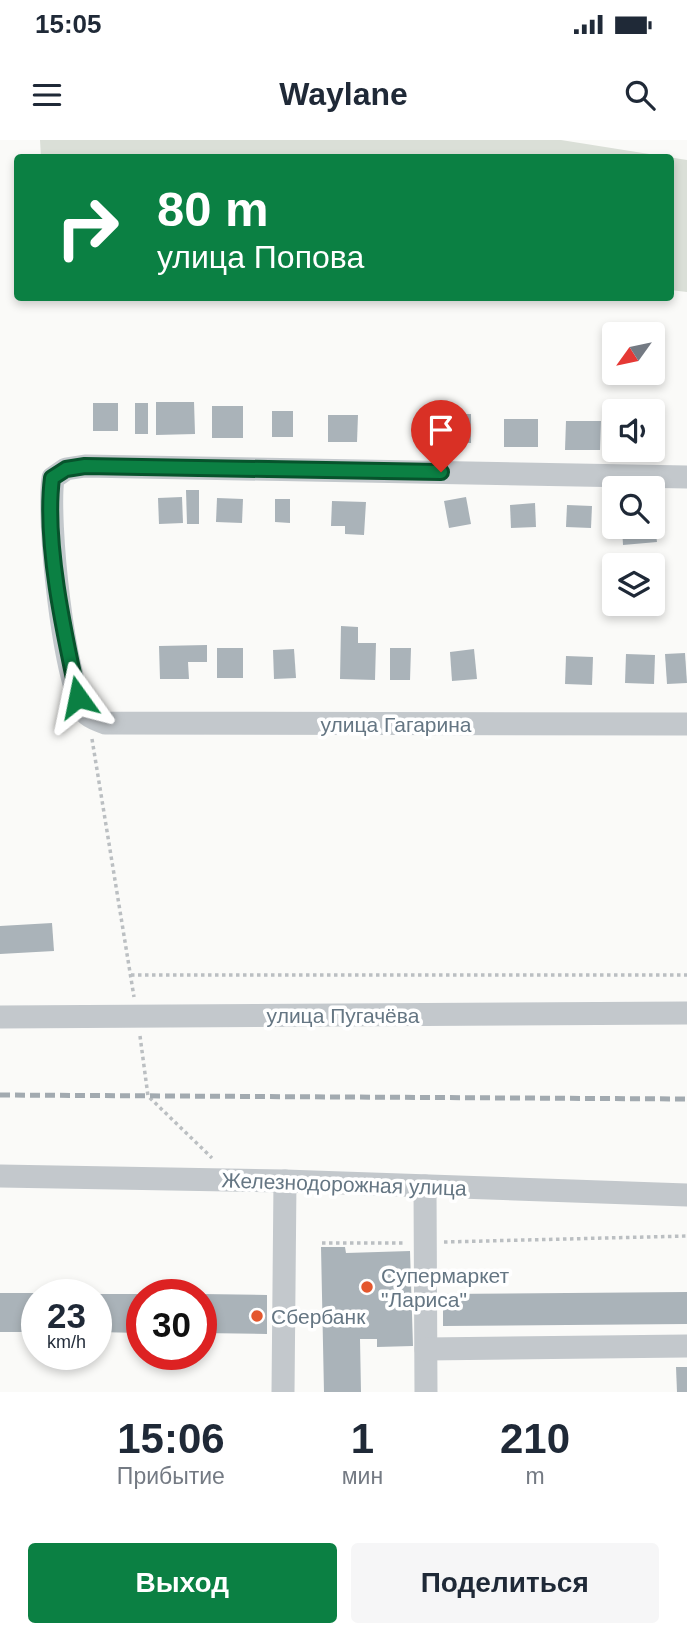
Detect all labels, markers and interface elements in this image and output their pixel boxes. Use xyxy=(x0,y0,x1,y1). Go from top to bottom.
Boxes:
text: 15:05 xyxy=(35,9,102,39)
icon: menu xyxy=(28,76,66,114)
text: Waylane xyxy=(279,76,408,112)
icon: search xyxy=(621,76,659,114)
icon: right xyxy=(42,182,133,273)
text: 80 m xyxy=(157,182,269,236)
text: улица Попова xyxy=(157,239,364,275)
north arrow xyxy=(602,322,665,385)
map controls xyxy=(602,322,665,616)
button: sound xyxy=(602,399,665,462)
pin xyxy=(411,400,471,472)
icon: arrive xyxy=(422,411,460,449)
button: search xyxy=(602,476,665,539)
button: layers xyxy=(602,553,665,616)
position arrow xyxy=(41,660,115,734)
street label: улица Гагарина xyxy=(321,713,472,736)
street label: улица Пугачёва xyxy=(267,1004,420,1027)
street label: Железнодорожная улица xyxy=(221,1168,467,1200)
place label: Супермаркет "Лариса" xyxy=(381,1264,510,1311)
speed limit sign: 30 xyxy=(126,1279,217,1370)
marker: Супермаркет "Лариса" xyxy=(359,1279,375,1295)
text: 23 xyxy=(47,1296,86,1335)
place label: Сбербанк xyxy=(271,1305,366,1328)
marker: Сбербанк xyxy=(249,1308,265,1324)
text: km/h xyxy=(47,1332,86,1352)
text: 15:06 xyxy=(117,1415,225,1462)
text: 1 xyxy=(351,1415,374,1462)
text: 210 xyxy=(500,1415,570,1462)
text: Прибытие xyxy=(117,1463,225,1489)
text: мин xyxy=(342,1463,383,1489)
text: m xyxy=(525,1463,545,1489)
button: Выход xyxy=(28,1543,337,1623)
button: Поделиться xyxy=(351,1543,659,1623)

